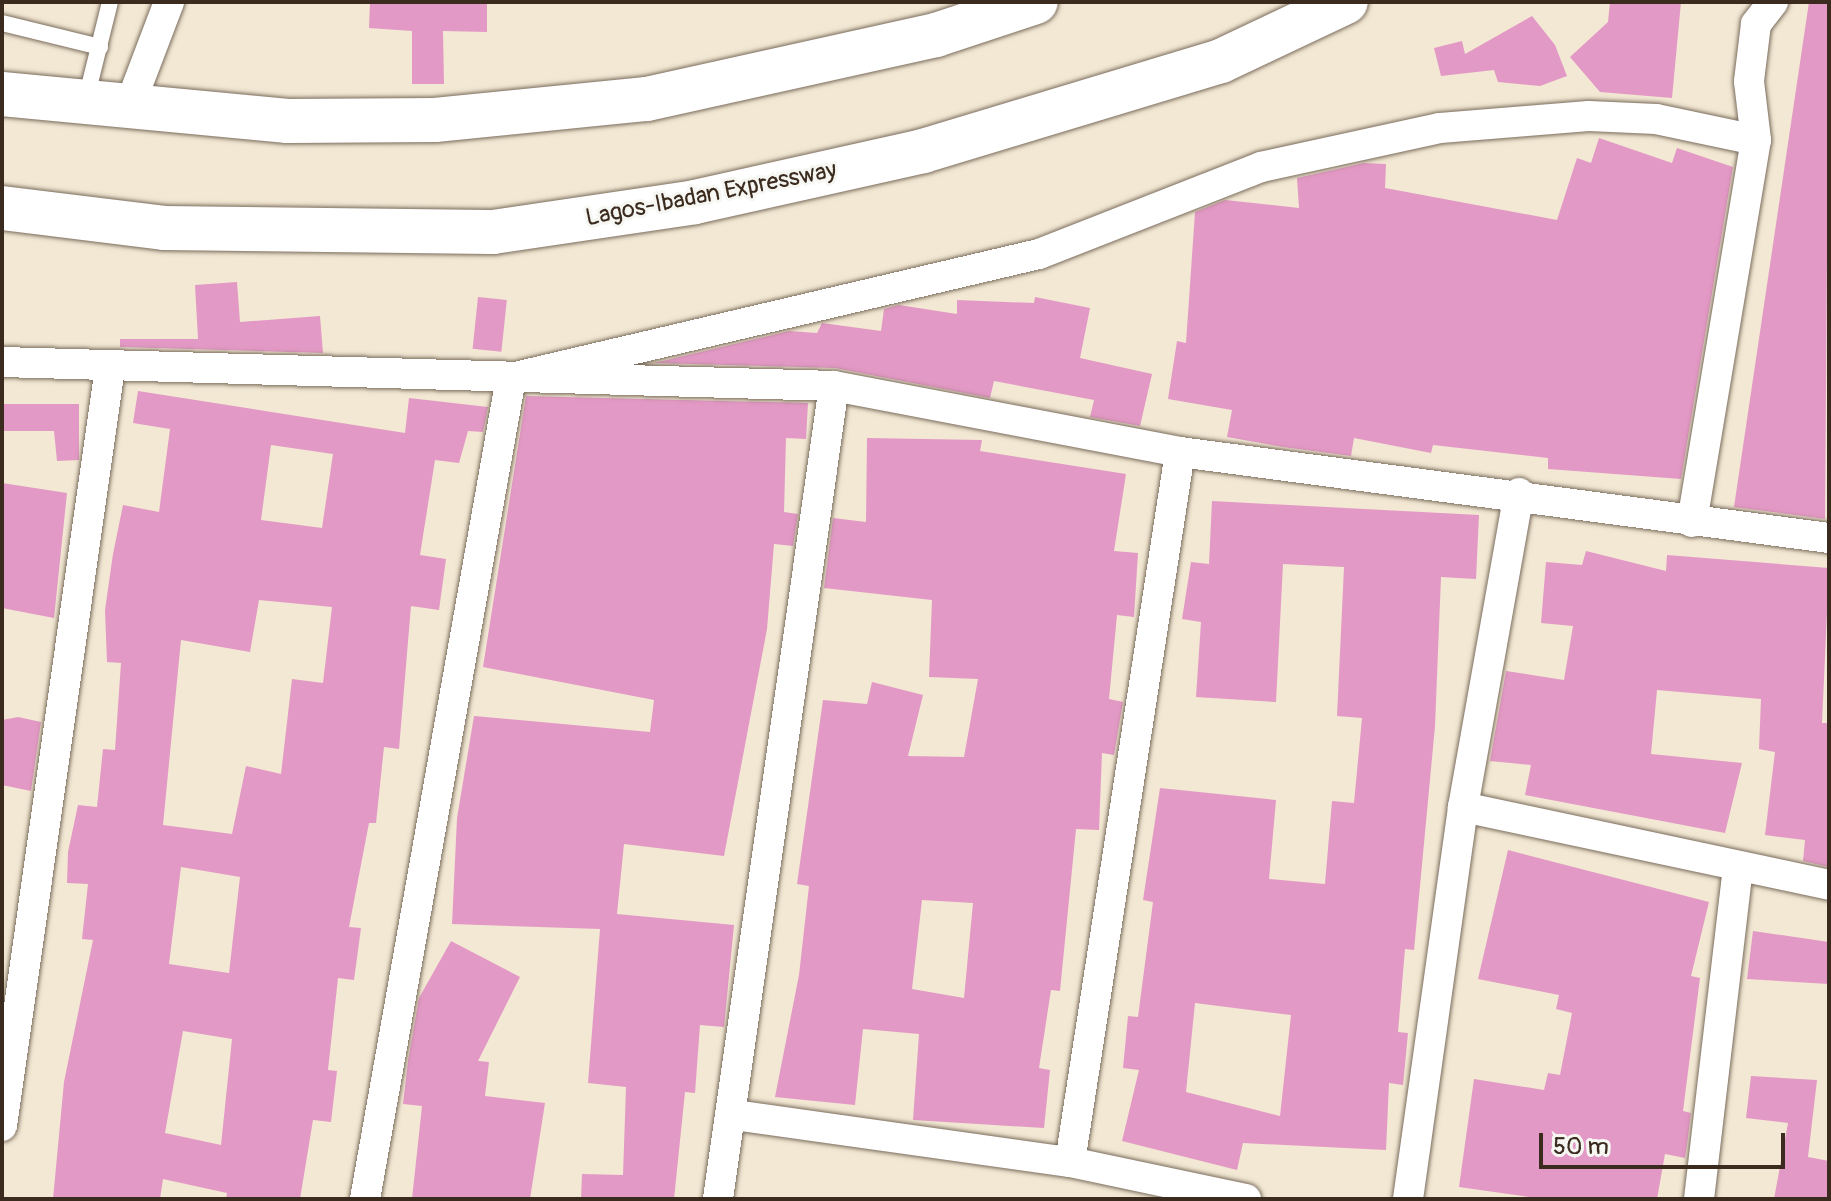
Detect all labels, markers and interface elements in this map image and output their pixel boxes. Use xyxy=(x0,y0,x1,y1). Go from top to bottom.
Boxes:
street label: Lagos-Ibadan Expressway xyxy=(583,156,839,232)
scale bar xyxy=(1543,1117,1789,1167)
text: 50 m xyxy=(1553,1132,1609,1161)

